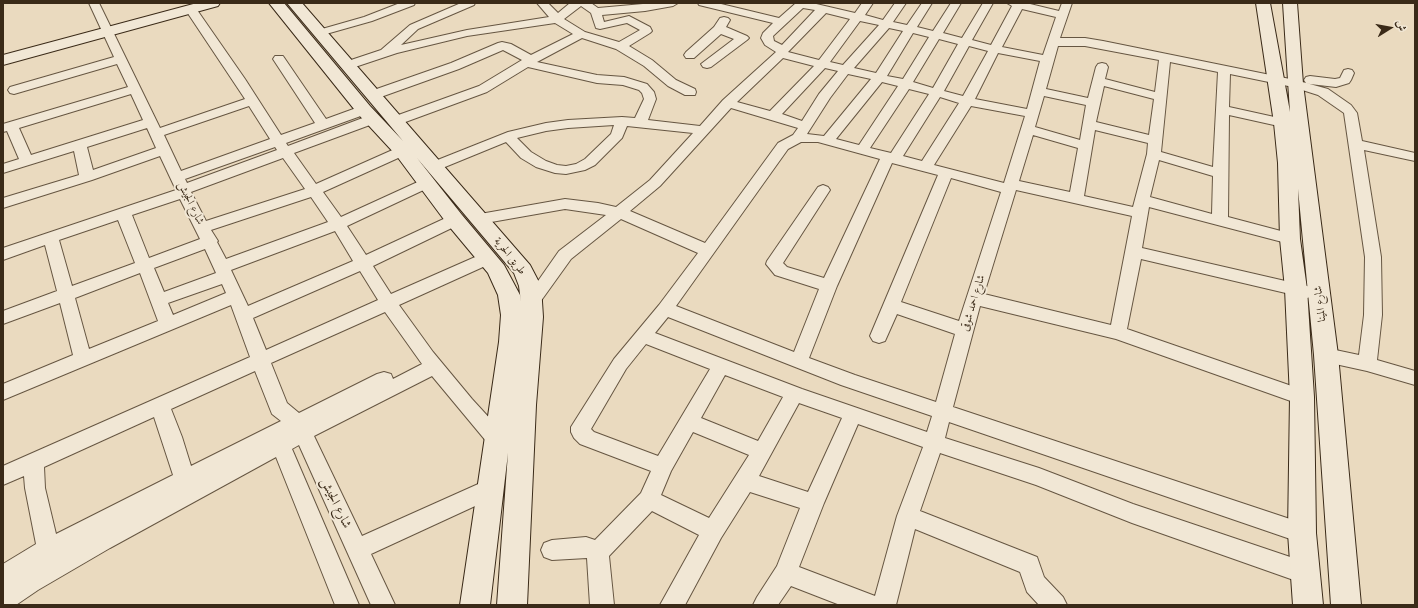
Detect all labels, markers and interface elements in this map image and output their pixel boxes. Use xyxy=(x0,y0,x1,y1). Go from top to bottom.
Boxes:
north arrow xyxy=(1370,8,1410,48)
text: ش xyxy=(1394,19,1410,32)
street label: شارع الجيش xyxy=(175,179,207,227)
street label: طريق الحرية xyxy=(491,235,529,277)
street label: شارع احمد شوقى xyxy=(958,273,988,333)
street label: شارع المينا xyxy=(1311,285,1329,323)
street label: شارع الجيش xyxy=(317,475,355,531)

